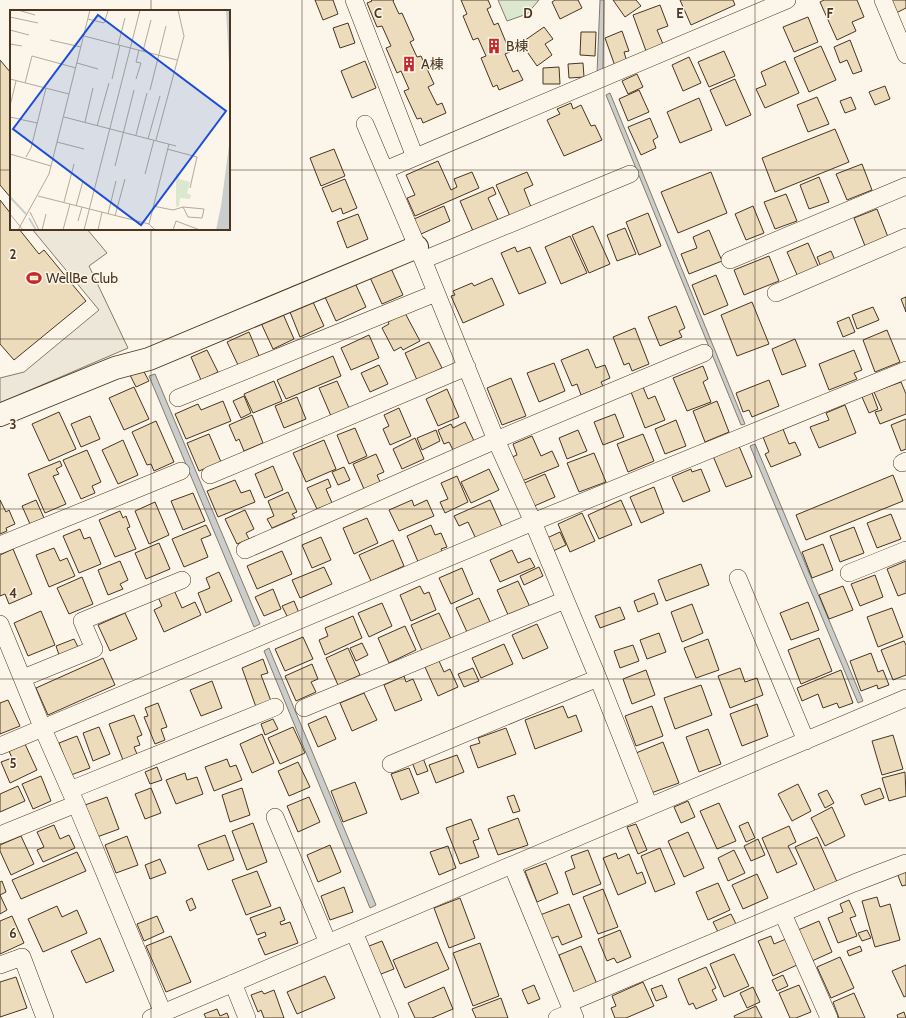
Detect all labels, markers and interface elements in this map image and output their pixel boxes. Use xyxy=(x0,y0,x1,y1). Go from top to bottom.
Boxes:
text: C xyxy=(374,5,382,21)
text: D xyxy=(523,5,533,21)
text: E xyxy=(676,5,684,21)
text: F xyxy=(827,5,834,21)
inset map xyxy=(10,10,230,230)
building icon: B棟 xyxy=(485,37,503,55)
place label: B棟 xyxy=(506,37,528,55)
building icon: A棟 xyxy=(400,55,418,73)
place label: A棟 xyxy=(421,55,444,73)
text: 2 xyxy=(10,246,17,262)
sports icon: WellBe Club xyxy=(25,269,43,287)
place label: WellBe Club xyxy=(46,269,118,287)
text: 3 xyxy=(9,416,17,432)
text: 4 xyxy=(9,585,17,601)
text: 5 xyxy=(10,755,17,771)
text: 6 xyxy=(9,925,17,941)

